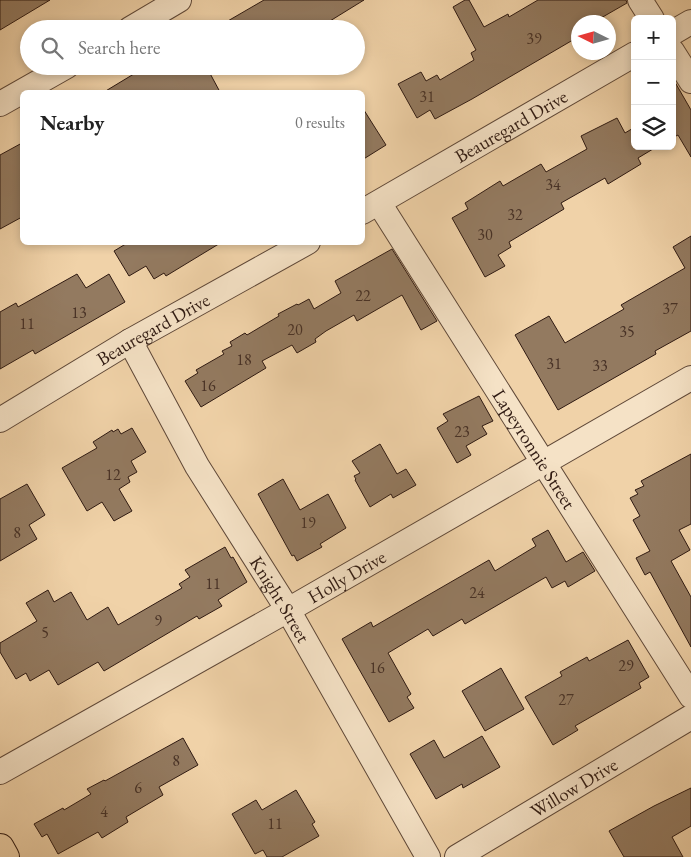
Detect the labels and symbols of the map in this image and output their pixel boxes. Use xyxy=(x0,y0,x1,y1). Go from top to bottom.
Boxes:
north arrow xyxy=(571,15,616,60)
house number: 39 xyxy=(526,28,542,49)
street label: Beauregard Drive xyxy=(450,83,572,168)
house number: 31 xyxy=(419,86,435,107)
house number: 34 xyxy=(545,174,561,195)
house number: 32 xyxy=(507,204,523,225)
house number: 30 xyxy=(477,224,493,245)
house number: 22 xyxy=(355,285,371,306)
street label: Beauregard Drive xyxy=(92,287,214,371)
house number: 37 xyxy=(662,298,678,319)
house number: 13 xyxy=(71,302,87,323)
house number: 11 xyxy=(19,313,35,334)
house number: 20 xyxy=(287,319,303,340)
house number: 35 xyxy=(619,321,635,342)
house number: 18 xyxy=(236,349,252,370)
house number: 31 xyxy=(546,353,562,374)
house number: 33 xyxy=(592,355,608,376)
house number: 16 xyxy=(200,375,216,396)
street label: Lapeyronnie Street xyxy=(487,384,582,514)
house number: 23 xyxy=(454,421,470,442)
house number: 12 xyxy=(105,464,121,485)
house number: 19 xyxy=(300,512,316,533)
house number: 8 xyxy=(13,522,21,543)
street label: Holly Drive xyxy=(303,544,390,609)
street label: Knight Street xyxy=(244,551,316,647)
house number: 11 xyxy=(205,573,221,594)
house number: 24 xyxy=(469,582,485,603)
house number: 9 xyxy=(154,610,162,631)
house number: 5 xyxy=(41,622,49,643)
house number: 29 xyxy=(618,655,634,676)
house number: 16 xyxy=(369,657,385,678)
house number: 27 xyxy=(558,689,574,710)
house number: 8 xyxy=(172,750,180,771)
street label: Willow Drive xyxy=(526,751,622,823)
house number: 6 xyxy=(134,777,142,798)
house number: 4 xyxy=(100,801,108,822)
house number: 11 xyxy=(267,813,283,834)

